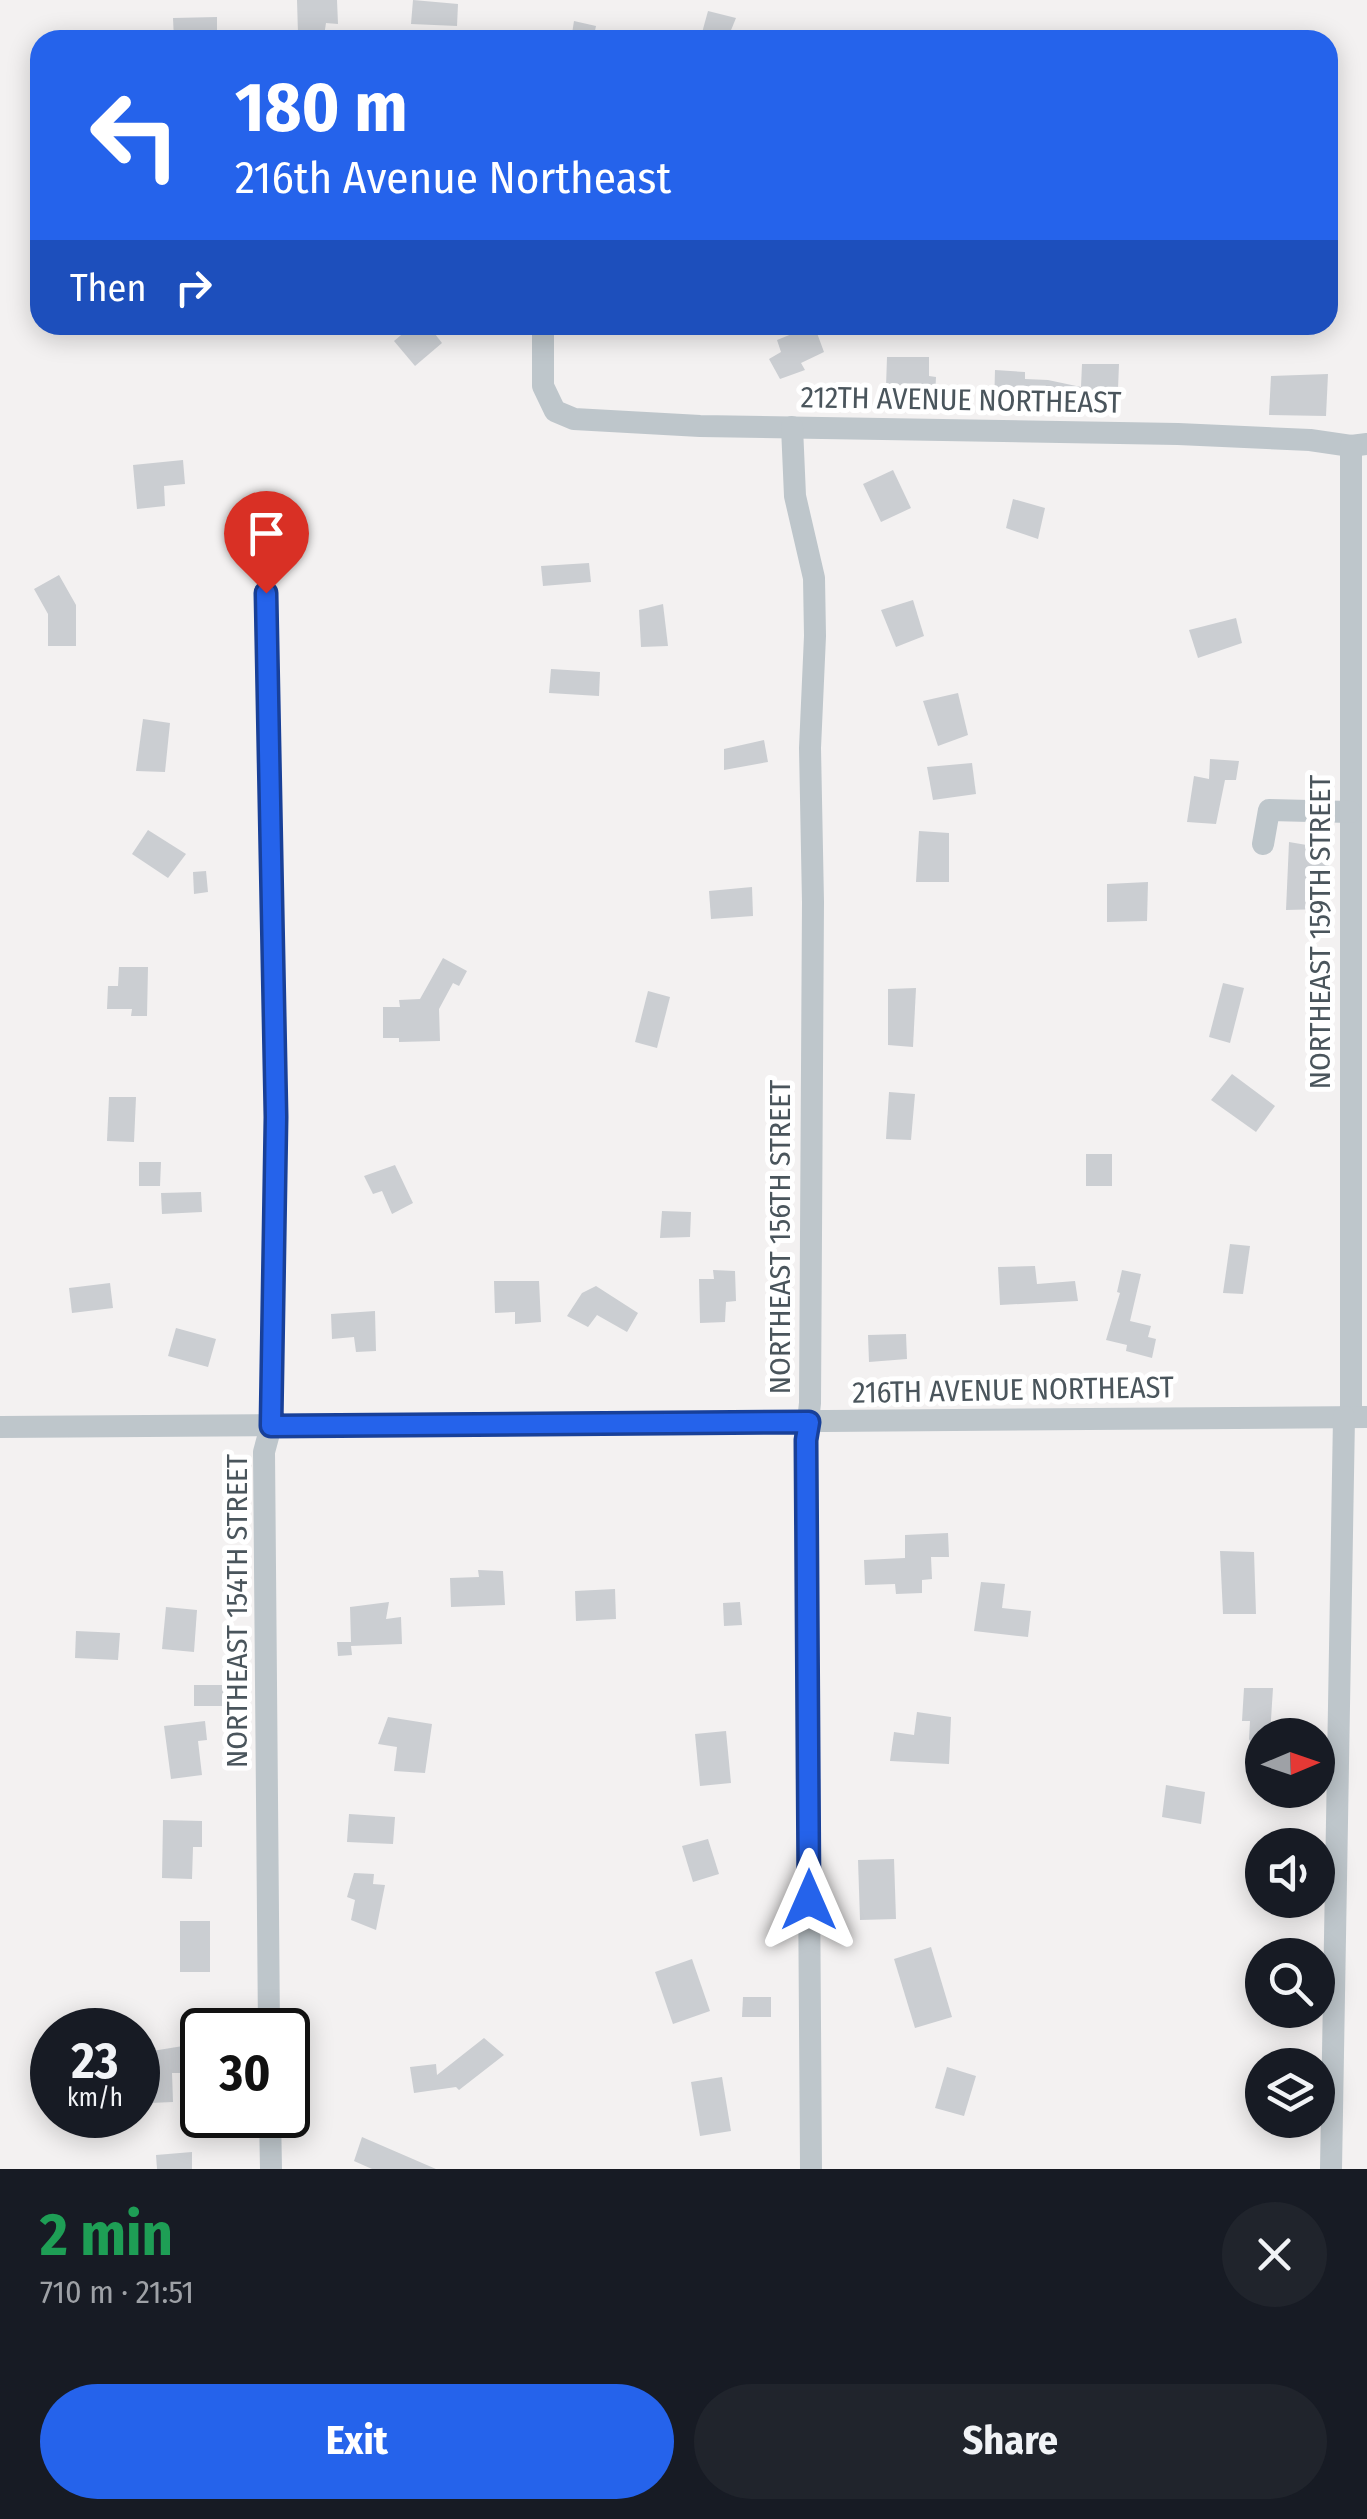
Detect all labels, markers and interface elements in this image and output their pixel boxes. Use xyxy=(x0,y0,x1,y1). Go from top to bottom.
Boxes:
text: 180 m xyxy=(235,66,408,150)
icon: left xyxy=(70,70,200,200)
text: 216th Avenue Northeast xyxy=(235,151,671,205)
icon: right xyxy=(166,260,221,315)
text: Then xyxy=(70,265,146,311)
street label: 212TH AVENUE NORTHEAST xyxy=(800,379,1122,421)
pin xyxy=(224,491,309,594)
icon: arrive xyxy=(239,506,294,561)
street label: NORTHEAST 159TH STREET xyxy=(1302,775,1338,1089)
street label: NORTHEAST 156TH STREET xyxy=(762,1080,798,1394)
street label: 216TH AVENUE NORTHEAST xyxy=(852,1369,1174,1411)
street label: NORTHEAST 154TH STREET xyxy=(219,1454,255,1768)
north arrow xyxy=(1245,1718,1335,1808)
map controls xyxy=(1245,1718,1335,2138)
button: sound xyxy=(1245,1828,1335,1918)
position arrow xyxy=(757,1848,861,1952)
button: search xyxy=(1245,1938,1335,2028)
speed limit sign: 30 xyxy=(180,2008,310,2138)
text: 23 xyxy=(72,2031,118,2091)
button: layers xyxy=(1245,2048,1335,2138)
text: km/h xyxy=(67,2083,123,2113)
text: 2 min xyxy=(40,2199,173,2271)
button: close xyxy=(1222,2202,1327,2307)
text: 710 m · 21:51 xyxy=(40,2273,194,2311)
button: Exit xyxy=(40,2384,674,2499)
button: Share xyxy=(694,2384,1327,2499)

